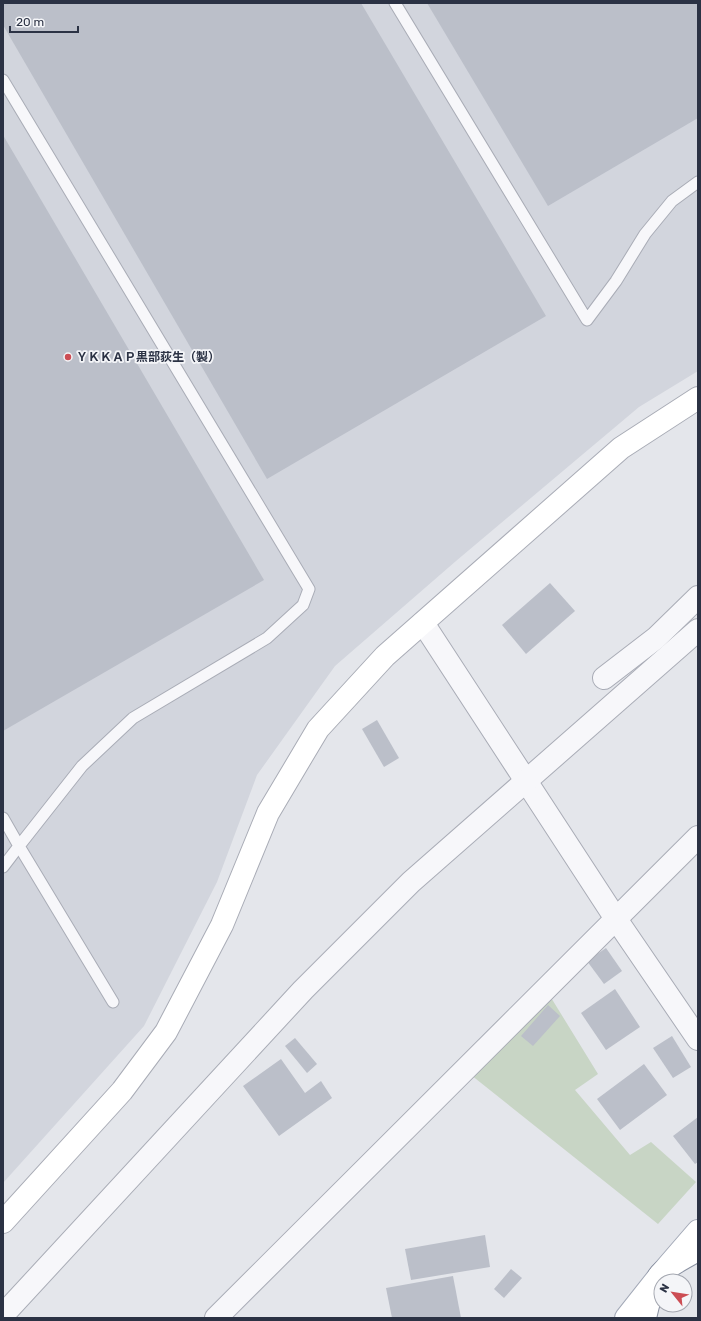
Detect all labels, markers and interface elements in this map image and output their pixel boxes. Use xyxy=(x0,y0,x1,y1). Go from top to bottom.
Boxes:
scale bar xyxy=(10,8,78,34)
text: 20 m xyxy=(16,15,44,29)
place label: ＹＫＫＡＰ黒部荻生（製） xyxy=(76,350,220,364)
marker: ＹＫＫＡＰ黒部荻生（製） xyxy=(63,352,73,362)
north arrow xyxy=(653,1273,693,1313)
text: N xyxy=(657,1282,672,1295)

